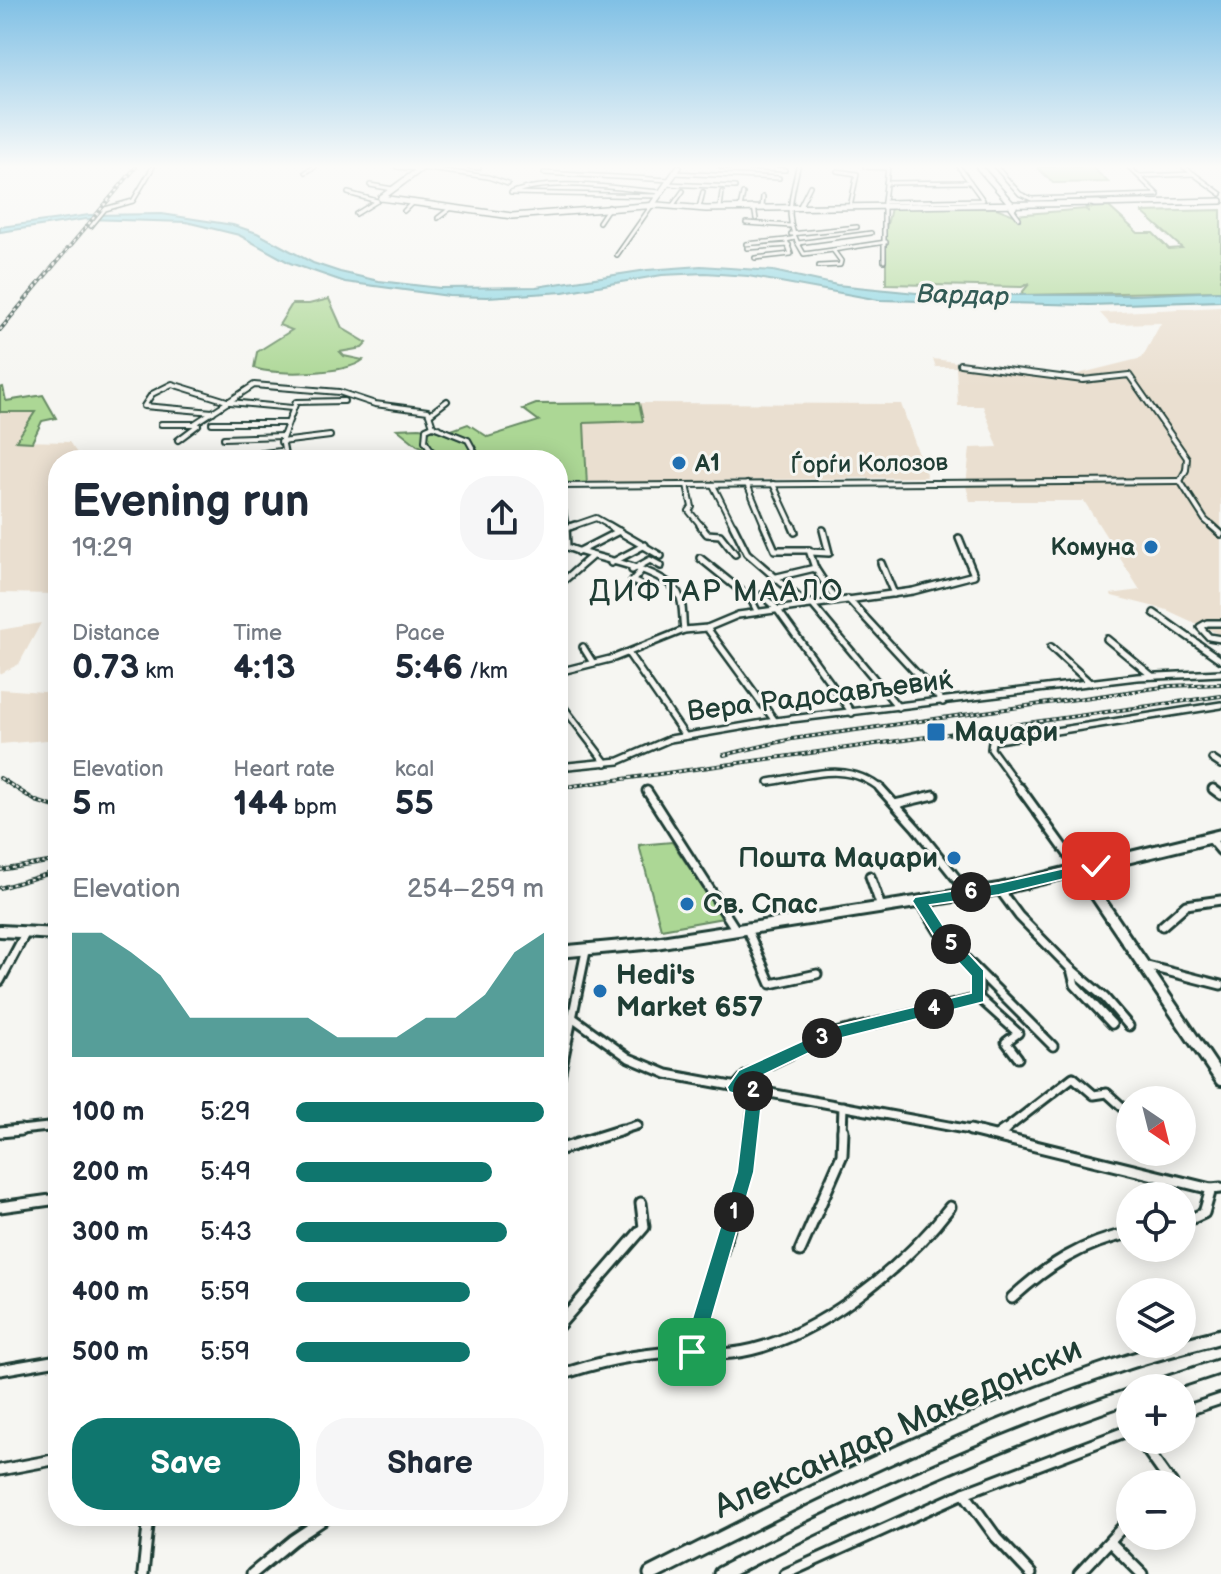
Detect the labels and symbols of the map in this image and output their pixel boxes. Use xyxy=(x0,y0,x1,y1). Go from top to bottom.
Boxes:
water label: Вардар xyxy=(916,279,1010,313)
street label: Ѓорѓи Колозов xyxy=(790,447,949,480)
place label: А1 xyxy=(694,449,720,478)
marker: А1 xyxy=(670,454,688,472)
place label: Комуна xyxy=(1050,533,1136,562)
marker: Комуна xyxy=(1142,538,1160,556)
district label: ДИФТАР МААЛО xyxy=(589,574,845,610)
street label: Вера Радосављевиќ xyxy=(685,663,955,729)
place label: Маџари xyxy=(954,716,1058,749)
marker: Маџари xyxy=(925,721,947,743)
pin xyxy=(1062,832,1130,900)
place label: Пошта Маџари xyxy=(738,842,938,875)
marker: Пошта Маџари xyxy=(945,849,963,867)
pin: 6 xyxy=(951,872,991,912)
place label: Св. Спас xyxy=(703,888,818,921)
marker: Св. Спас xyxy=(678,895,696,913)
pin: 5 xyxy=(931,924,971,964)
place label: Hedi's Market 657 xyxy=(616,959,763,1024)
marker: Hedi's Market 657 xyxy=(591,982,609,1000)
pin: 4 xyxy=(914,989,954,1029)
pin: 3 xyxy=(802,1018,842,1058)
pin: 2 xyxy=(733,1071,773,1111)
north arrow xyxy=(1116,1086,1196,1166)
pin: 1 xyxy=(714,1192,754,1232)
pin xyxy=(658,1318,726,1386)
street label: Александар Македонски xyxy=(707,1328,1088,1528)

